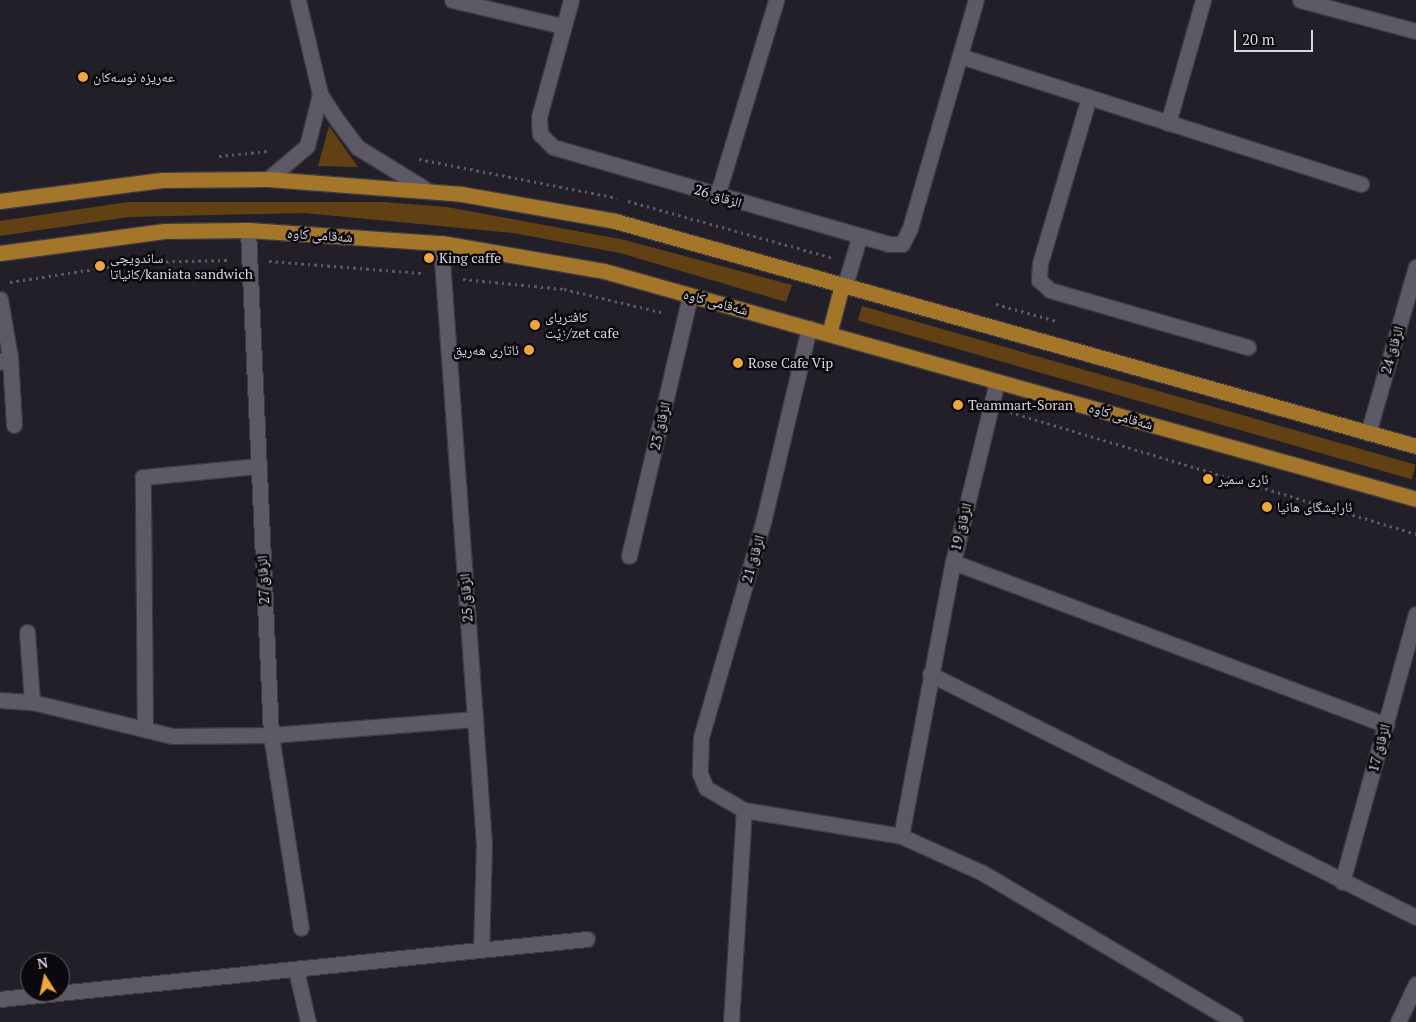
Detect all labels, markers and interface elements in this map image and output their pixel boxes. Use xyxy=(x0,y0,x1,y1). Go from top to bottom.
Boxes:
scale bar xyxy=(1236,20,1315,52)
text: 20 m xyxy=(1242,29,1275,49)
place label: عەریزە نوسەکان xyxy=(93,69,175,85)
marker: عەریزە نوسەکان xyxy=(77,71,89,83)
street label: الزقاق 26 xyxy=(692,181,744,211)
street label: شەقامی کاوە xyxy=(287,224,353,246)
place label: ساندویچی کانیاتا/kaniata sandwich xyxy=(110,250,253,282)
place label: King caffe xyxy=(439,250,501,266)
marker: King caffe xyxy=(423,252,435,264)
marker: ساندویچی کانیاتا/kaniata sandwich xyxy=(94,260,106,272)
street label: شەقامی کاوە xyxy=(682,285,750,319)
place label: کافتریای زێت/zet cafe xyxy=(545,309,619,342)
marker: کافتریای زێت/zet cafe xyxy=(529,319,541,331)
street label: الزقاق 24 xyxy=(1377,324,1407,376)
place label: ئاتاری هەریق xyxy=(453,342,519,358)
marker: ئاتاری هەریق xyxy=(523,344,535,356)
place label: Rose Cafe Vip xyxy=(748,355,834,371)
marker: Rose Cafe Vip xyxy=(732,357,744,369)
place label: Teammart-Soran xyxy=(968,397,1073,413)
marker: Teammart-Soran xyxy=(952,399,964,411)
street label: شەقامی کاوە xyxy=(1087,399,1155,433)
street label: الزقاق 23 xyxy=(646,400,674,452)
place label: ئارى سمير xyxy=(1218,471,1269,487)
marker: ئارى سمير xyxy=(1202,473,1214,485)
place label: ئارایشگای هانیا xyxy=(1277,499,1352,515)
street label: الزقاق 19 xyxy=(947,501,975,553)
marker: ئارایشگای هانیا xyxy=(1261,501,1273,513)
street label: الزقاق 21 xyxy=(738,533,768,585)
street label: الزقاق 27 xyxy=(253,555,273,605)
street label: الزقاق 25 xyxy=(456,573,476,623)
street label: الزقاق 17 xyxy=(1365,722,1393,774)
north arrow xyxy=(20,952,70,1002)
text: N xyxy=(36,952,49,973)

